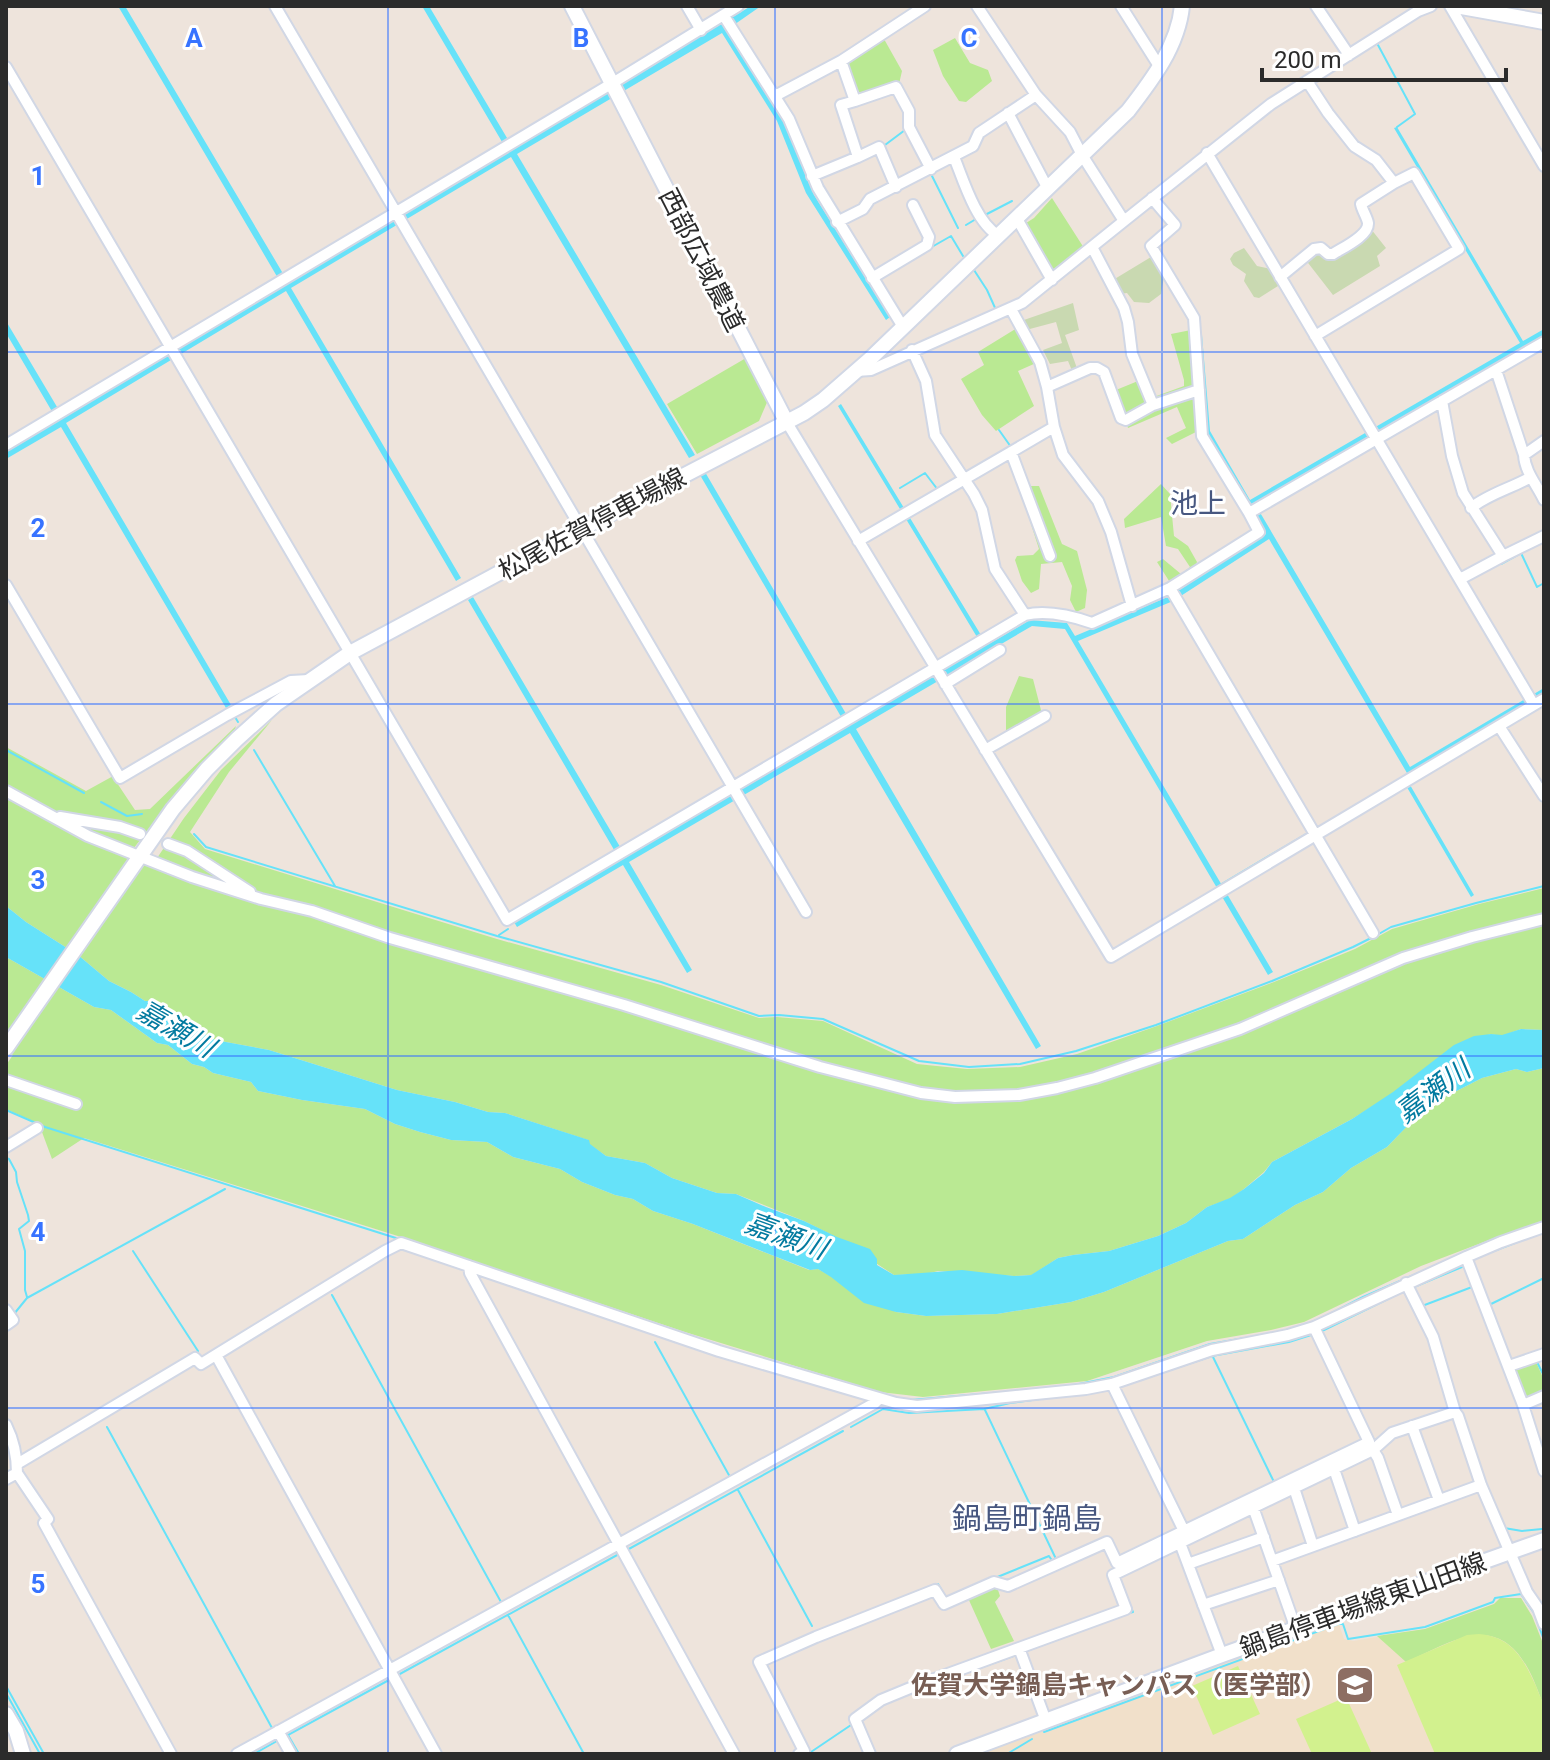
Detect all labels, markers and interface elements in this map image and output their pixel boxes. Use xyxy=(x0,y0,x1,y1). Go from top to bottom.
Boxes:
text: A xyxy=(185,23,203,53)
text: B xyxy=(573,23,589,53)
text: C xyxy=(960,23,978,53)
scale bar xyxy=(1262,32,1506,82)
text: 200 m xyxy=(1274,46,1341,74)
text: 1 xyxy=(31,161,45,191)
street label: 西部広域農道 xyxy=(653,184,751,336)
street label: 松尾佐賀停車場線 xyxy=(493,462,691,586)
district label: 池上 xyxy=(1170,487,1226,520)
text: 2 xyxy=(31,513,45,543)
text: 3 xyxy=(31,865,45,895)
water label: 嘉瀬川 xyxy=(131,994,223,1066)
water label: 嘉瀬川 xyxy=(1390,1051,1479,1129)
water label: 嘉瀬川 xyxy=(741,1206,834,1267)
text: 4 xyxy=(31,1217,46,1247)
district label: 鍋島町鍋島 xyxy=(952,1501,1102,1536)
street label: 鍋島停車場線東山田線 xyxy=(1236,1546,1490,1664)
text: 5 xyxy=(31,1569,45,1599)
school or university icon: 佐賀大学鍋島キャンパス（医学部） xyxy=(1334,1664,1376,1706)
place label: 佐賀大学鍋島キャンパス（医学部） xyxy=(911,1670,1327,1700)

